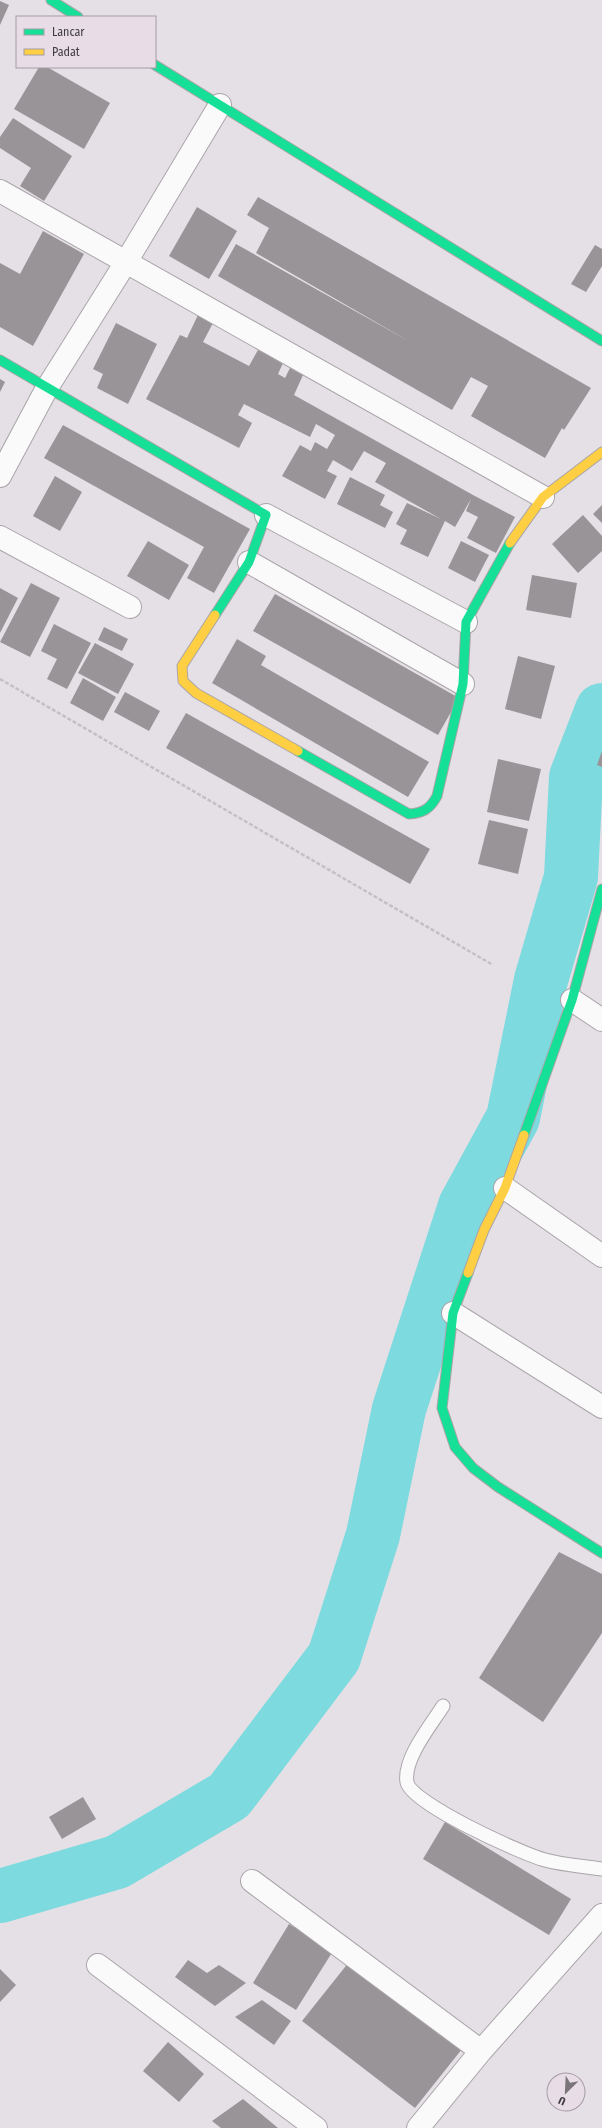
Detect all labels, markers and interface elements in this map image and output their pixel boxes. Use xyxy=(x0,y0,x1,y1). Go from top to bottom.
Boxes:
legend xyxy=(16,16,156,68)
text: Lancar xyxy=(52,25,85,39)
text: Padat xyxy=(52,45,80,59)
north arrow xyxy=(546,2072,586,2112)
text: U xyxy=(557,2093,568,2108)

